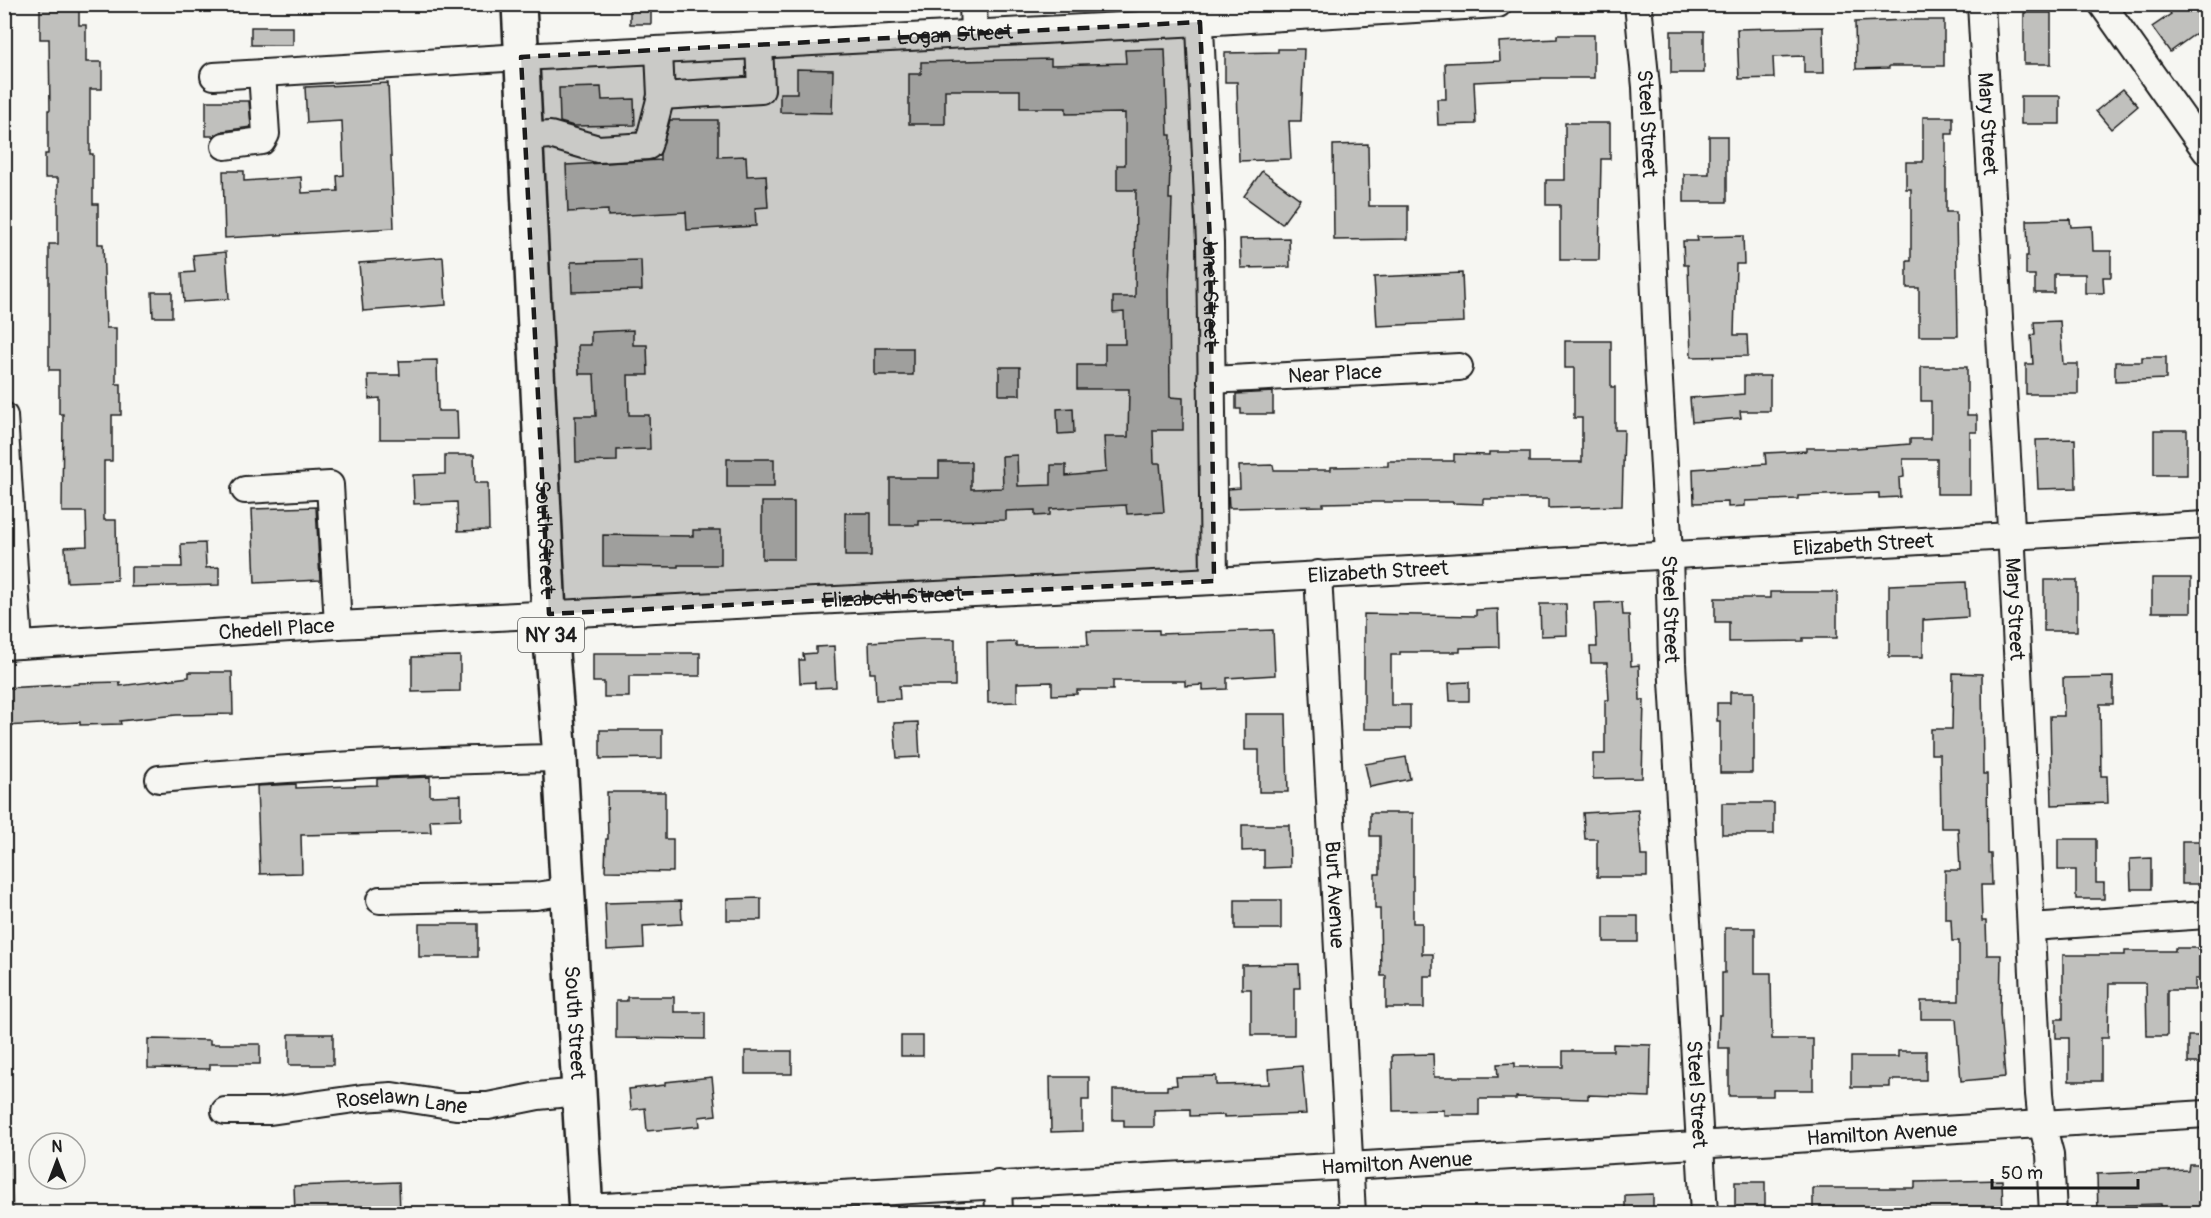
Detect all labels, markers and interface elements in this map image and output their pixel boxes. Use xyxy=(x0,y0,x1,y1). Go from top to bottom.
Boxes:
street label: Logan Street xyxy=(896,19,1014,52)
street label: Steel Street xyxy=(1630,68,1663,179)
street label: Mary Street xyxy=(1971,72,2004,177)
street label: Janet Street xyxy=(1196,235,1224,348)
street label: Near Place xyxy=(1287,358,1383,390)
street label: South Street xyxy=(528,480,561,595)
street label: Elizabeth Street xyxy=(1792,527,1935,562)
street label: Elizabeth Street xyxy=(1307,555,1450,590)
street label: Steel Street xyxy=(1655,555,1685,664)
street label: Mary Street xyxy=(1998,557,2031,662)
street label: Elizabeth Street xyxy=(822,581,964,615)
street label: Chedell Place xyxy=(218,612,336,646)
road number: NY 34 xyxy=(518,618,584,652)
street label: Burt Avenue xyxy=(1318,840,1351,950)
street label: South Street xyxy=(558,965,591,1081)
street label: Steel Street xyxy=(1680,1040,1713,1150)
street label: Roselawn Lane xyxy=(335,1083,468,1120)
street label: Hamilton Avenue xyxy=(1806,1116,1959,1152)
north arrow xyxy=(27,1131,87,1191)
text: N xyxy=(52,1137,63,1157)
street label: Hamilton Avenue xyxy=(1321,1146,1474,1182)
scale bar xyxy=(1992,1152,2138,1190)
text: 50 m xyxy=(2001,1162,2043,1185)

